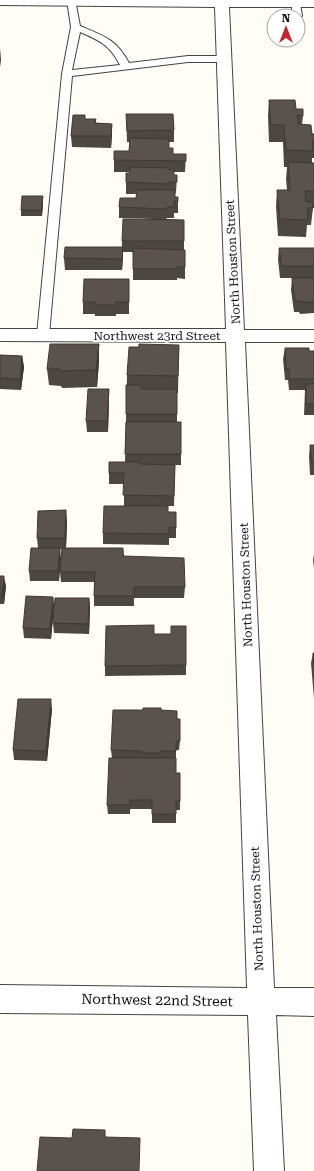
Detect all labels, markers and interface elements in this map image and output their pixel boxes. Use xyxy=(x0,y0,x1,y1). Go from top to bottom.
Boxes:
north arrow xyxy=(266,8,306,48)
text: N xyxy=(282,12,291,25)
street label: North Houston Street xyxy=(223,199,243,325)
street label: Northwest 23rd Street xyxy=(94,329,221,343)
street label: North Houston Street xyxy=(237,522,255,647)
street label: North Houston Street xyxy=(248,846,266,971)
street label: Northwest 22nd Street xyxy=(81,991,233,1009)

